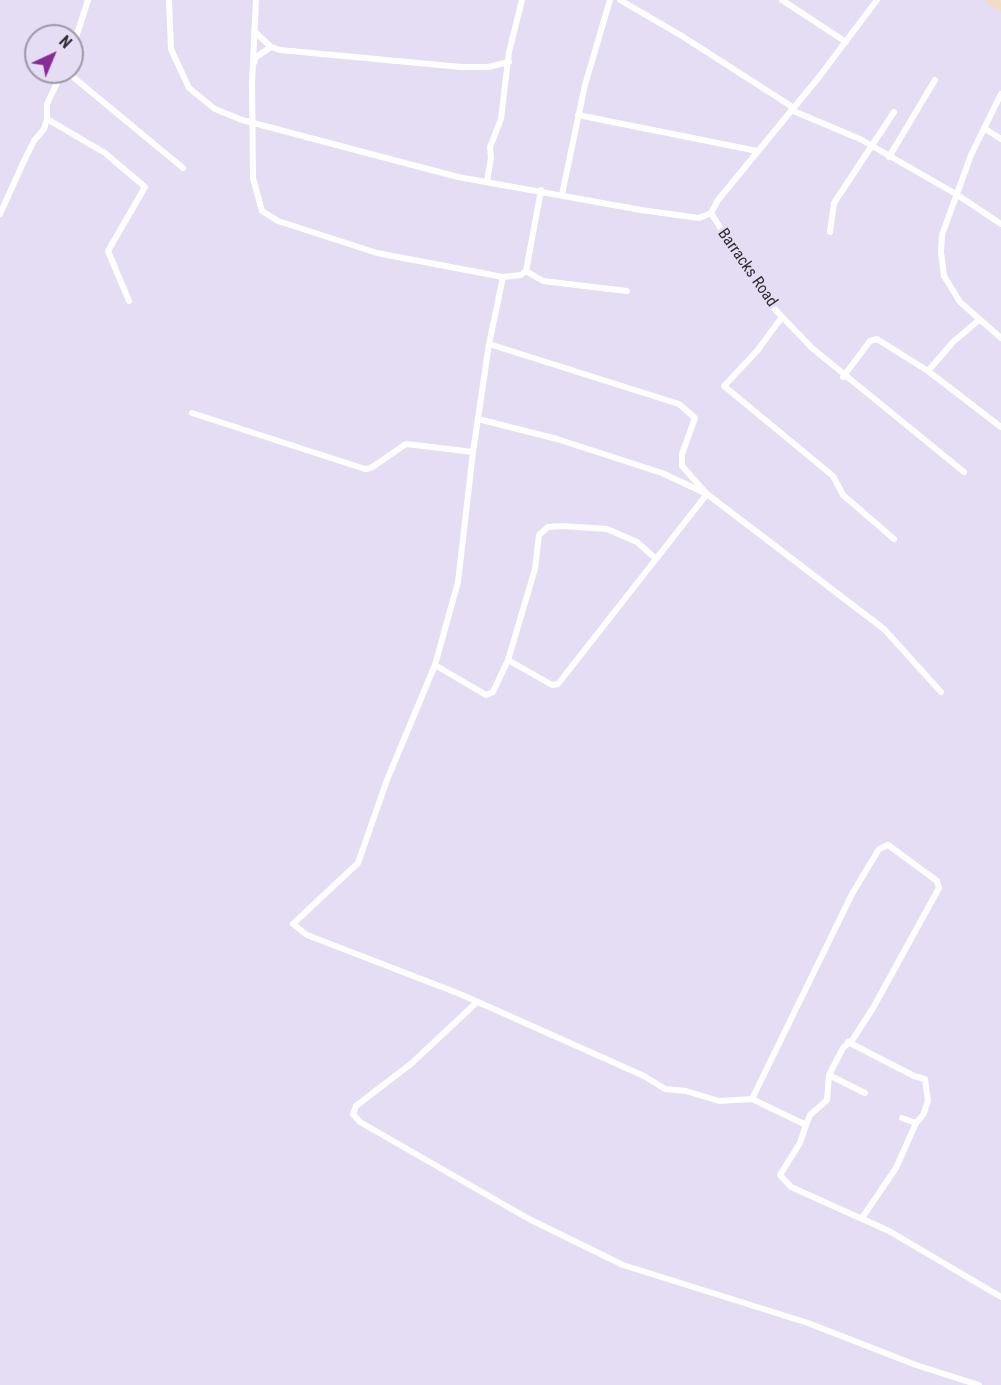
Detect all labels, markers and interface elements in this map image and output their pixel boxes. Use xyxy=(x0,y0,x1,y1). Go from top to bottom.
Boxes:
north arrow xyxy=(24,24,84,84)
text: N xyxy=(55,32,76,52)
street label: Barracks Road xyxy=(713,225,781,311)

